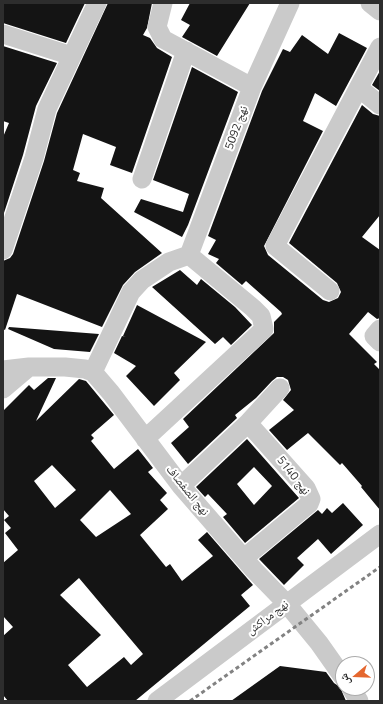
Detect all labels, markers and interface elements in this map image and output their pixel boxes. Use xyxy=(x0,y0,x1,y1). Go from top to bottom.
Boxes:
street label: نهج 5092 xyxy=(222,104,252,152)
street label: نهج 5140 xyxy=(273,454,313,498)
street label: نهج الصفصاف xyxy=(162,463,212,519)
street label: نهج مراكش xyxy=(244,598,292,638)
north arrow xyxy=(335,656,375,696)
text: ش xyxy=(335,671,354,688)

